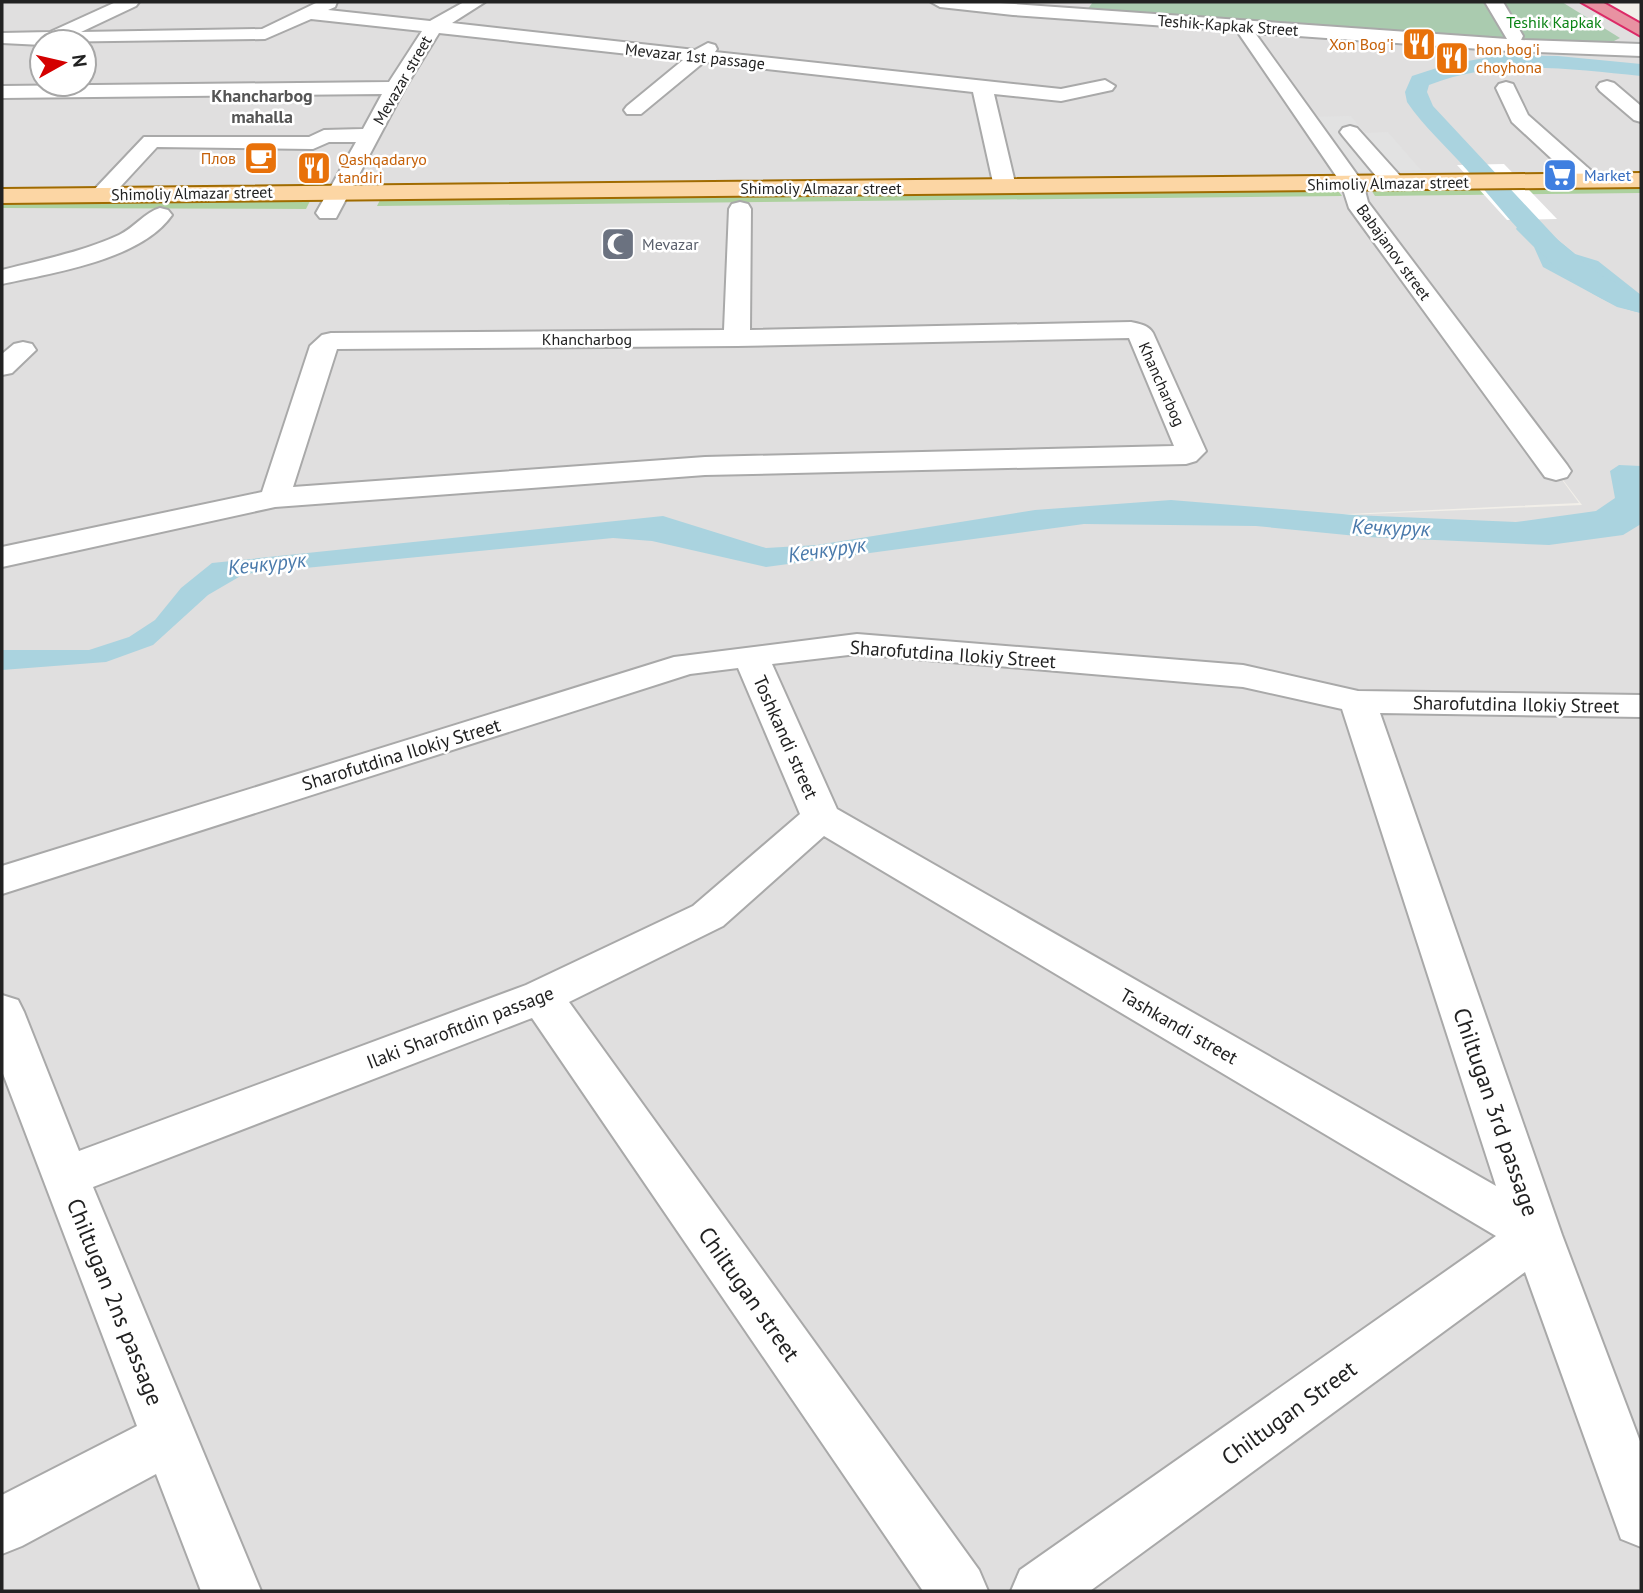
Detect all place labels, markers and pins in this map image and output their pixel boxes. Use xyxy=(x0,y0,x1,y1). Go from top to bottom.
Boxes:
restaurant icon: Xon Bog'i xyxy=(1400,25,1438,63)
place label: Xon Bog'i xyxy=(1329,34,1394,54)
restaurant icon: hon bog'i choyhona xyxy=(1433,39,1471,77)
place label: hon bog'i choyhona xyxy=(1476,39,1542,77)
cafe icon: Плов xyxy=(242,139,280,177)
place label: Плов xyxy=(201,148,236,168)
restaurant icon: Qashqadaryo tandiri xyxy=(295,149,333,187)
place label: Qashqadaryo tandiri xyxy=(338,149,427,187)
supermarket icon: Market xyxy=(1541,156,1579,194)
place label: Market xyxy=(1584,165,1632,185)
mosque icon: Mevazar xyxy=(599,225,637,263)
place label: Mevazar xyxy=(642,234,699,254)

